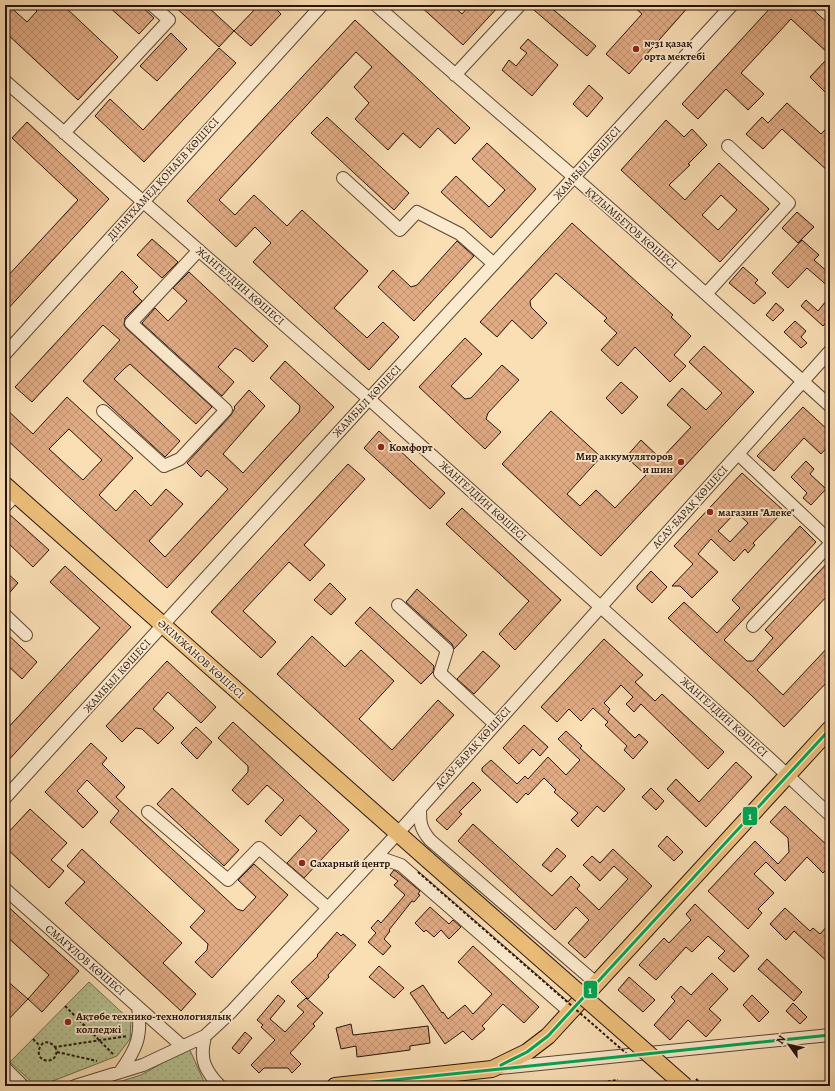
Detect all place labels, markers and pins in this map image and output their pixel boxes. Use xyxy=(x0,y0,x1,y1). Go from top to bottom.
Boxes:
place label: №31 қазақ орта мектебі xyxy=(644,36,705,64)
marker: №31 қазақ орта мектебі xyxy=(631,44,641,54)
place label: Комфорт xyxy=(389,440,433,455)
marker: Комфорт xyxy=(376,442,386,452)
place label: Мир аккумуляторов и шин xyxy=(576,449,674,477)
marker: Мир аккумуляторов и шин xyxy=(676,457,686,467)
place label: магазин "Алеке" xyxy=(718,505,795,520)
marker: магазин "Алеке" xyxy=(705,507,715,517)
place label: Сахарный центр xyxy=(310,856,390,871)
marker: Сахарный центр xyxy=(297,858,307,868)
place label: Ақтөбе технико-технологиялық колледжі xyxy=(75,1009,231,1037)
marker: Ақтөбе технико-технологиялық колледжі xyxy=(63,1017,73,1027)

